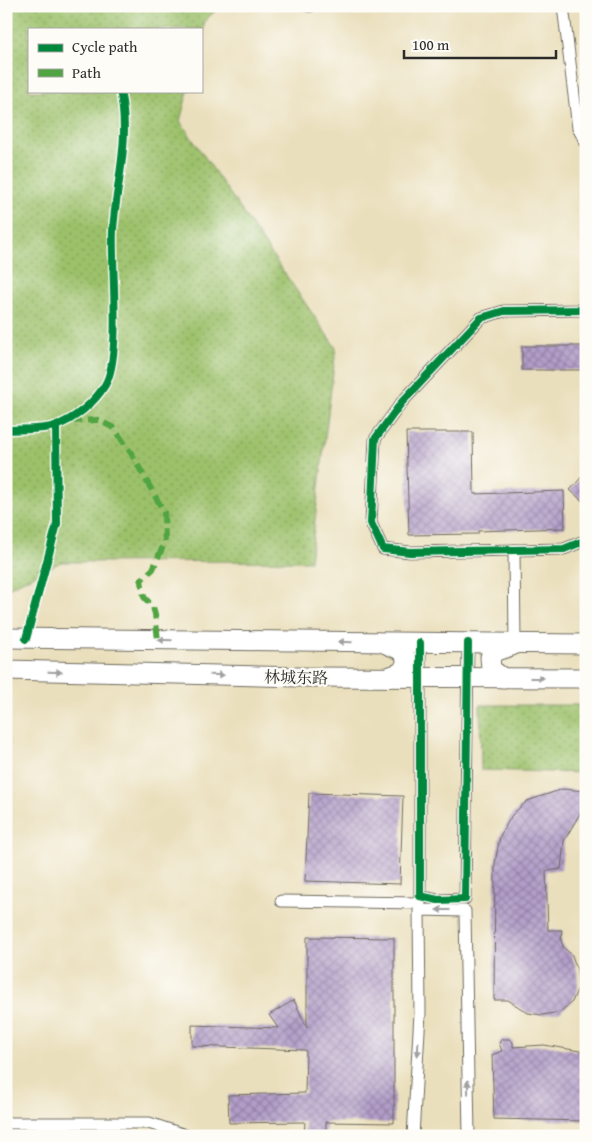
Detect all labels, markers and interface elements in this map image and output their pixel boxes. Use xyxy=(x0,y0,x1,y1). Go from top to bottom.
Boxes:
legend xyxy=(28,28,202,92)
scale bar xyxy=(404,28,557,60)
text: 100 m xyxy=(412,34,450,55)
text: Cycle path xyxy=(72,36,138,57)
text: Path xyxy=(72,62,101,83)
one-way arrow xyxy=(156,636,172,644)
one-way arrow xyxy=(336,638,352,646)
street label: 林城东路 xyxy=(264,664,328,690)
one-way arrow xyxy=(47,668,63,676)
one-way arrow xyxy=(210,672,226,680)
one-way arrow xyxy=(530,674,546,682)
one-way arrow xyxy=(435,906,451,914)
one-way arrow xyxy=(413,1041,421,1057)
one-way arrow xyxy=(464,1079,472,1095)

